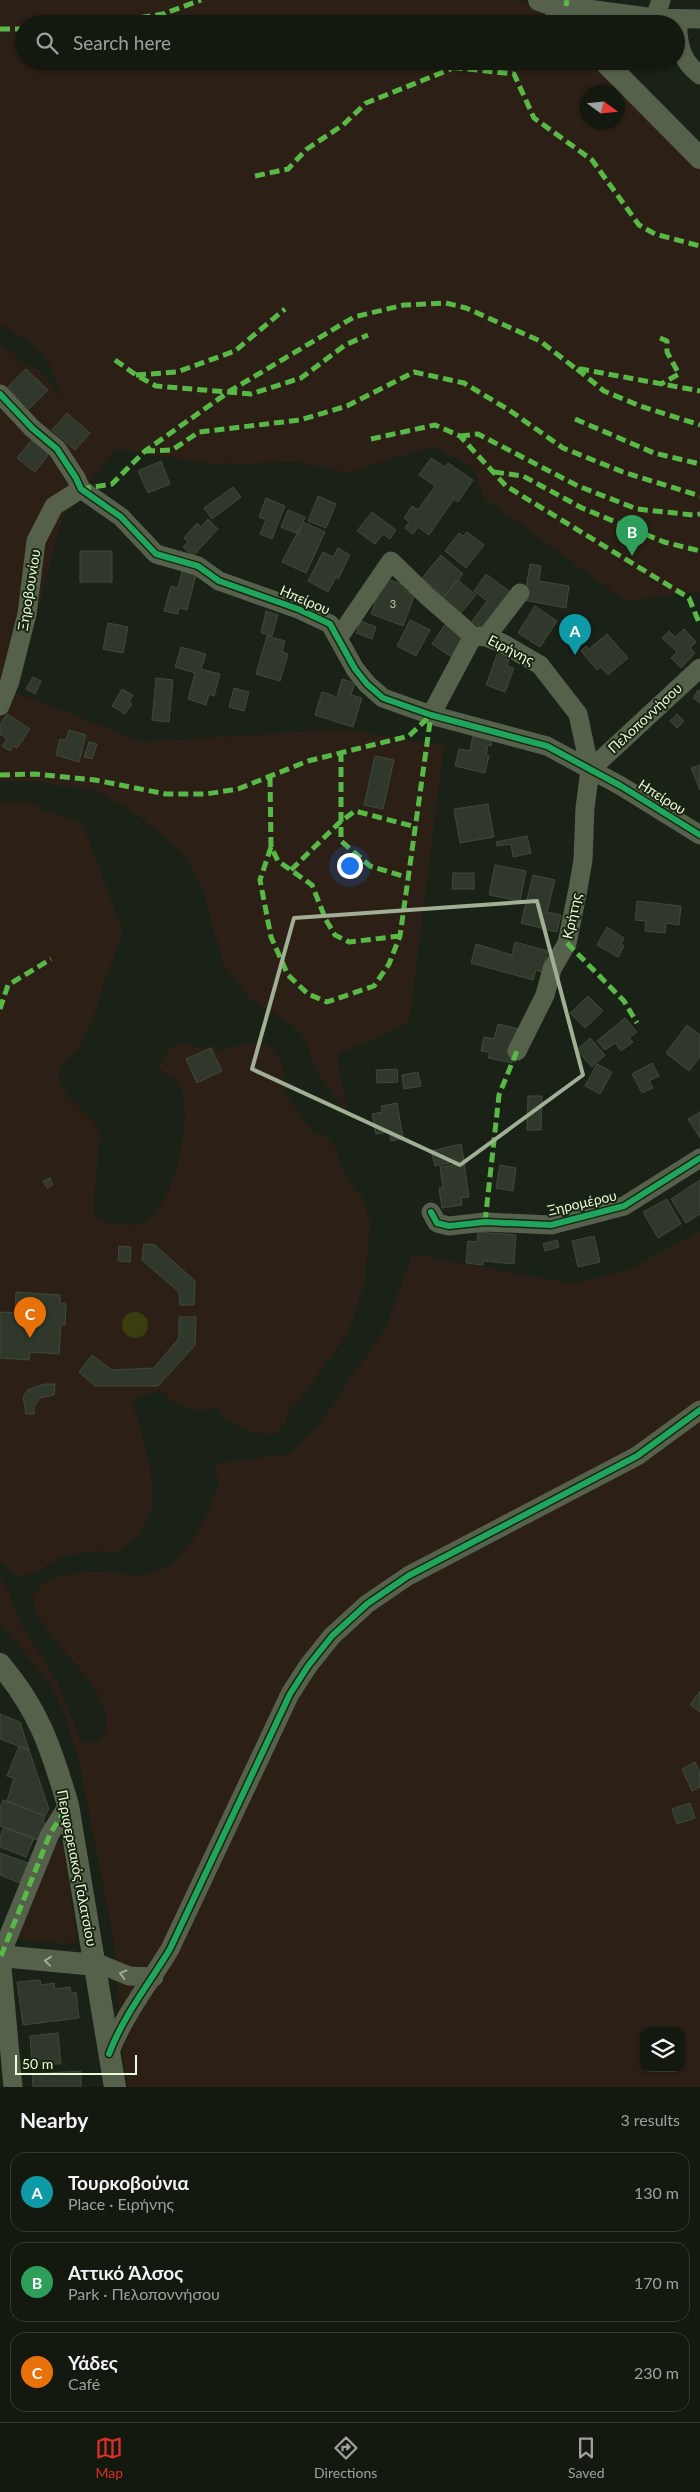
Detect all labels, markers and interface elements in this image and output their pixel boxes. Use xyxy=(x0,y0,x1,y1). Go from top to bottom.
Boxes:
search box xyxy=(15,15,685,70)
icon: search xyxy=(33,29,61,57)
text: Search here xyxy=(73,31,171,54)
north arrow xyxy=(580,85,625,130)
pin: B xyxy=(616,515,648,556)
street label: Ξηροβουνίου xyxy=(14,548,43,632)
street label: Ηπείρου xyxy=(278,581,333,618)
house number: 3 xyxy=(390,597,396,610)
pin: A xyxy=(559,614,591,655)
street label: Ειρήνης xyxy=(485,631,537,669)
street label: Πελοποννήσου xyxy=(604,679,685,756)
street label: Ηπείρου xyxy=(635,775,689,818)
your location xyxy=(337,853,363,879)
street label: Κρήτης xyxy=(558,891,585,940)
street label: Ξηρομέρου xyxy=(545,1186,618,1219)
pin: C xyxy=(14,1297,46,1338)
street label: Περιφερειακός Γαλατσίου xyxy=(54,1788,101,1948)
one-way arrow xyxy=(44,1956,52,1967)
one-way arrow xyxy=(120,1970,128,1980)
map controls xyxy=(640,2027,685,2072)
button: layers xyxy=(640,2027,685,2072)
scale bar xyxy=(15,2052,138,2075)
text: 50 m xyxy=(22,2055,53,2072)
text: Nearby xyxy=(20,2107,88,2132)
text: 3 results xyxy=(620,2110,680,2129)
text: Τουρκοβούνια xyxy=(68,2171,189,2194)
text: A xyxy=(31,2183,43,2202)
text: 130 m xyxy=(634,2183,679,2202)
text: Place · Ειρήνης xyxy=(68,2194,174,2213)
text: Αττικό Άλσος xyxy=(68,2261,183,2284)
text: B xyxy=(32,2273,42,2292)
text: 170 m xyxy=(634,2273,679,2292)
text: Park · Πελοποννήσου xyxy=(68,2284,220,2303)
text: Υάδες xyxy=(68,2351,118,2374)
text: C xyxy=(32,2363,42,2382)
text: 230 m xyxy=(634,2363,679,2382)
text: Café xyxy=(68,2374,100,2393)
tab: Map xyxy=(95,2434,123,2481)
tab: Directions xyxy=(314,2434,377,2481)
tab: Saved xyxy=(568,2434,605,2481)

